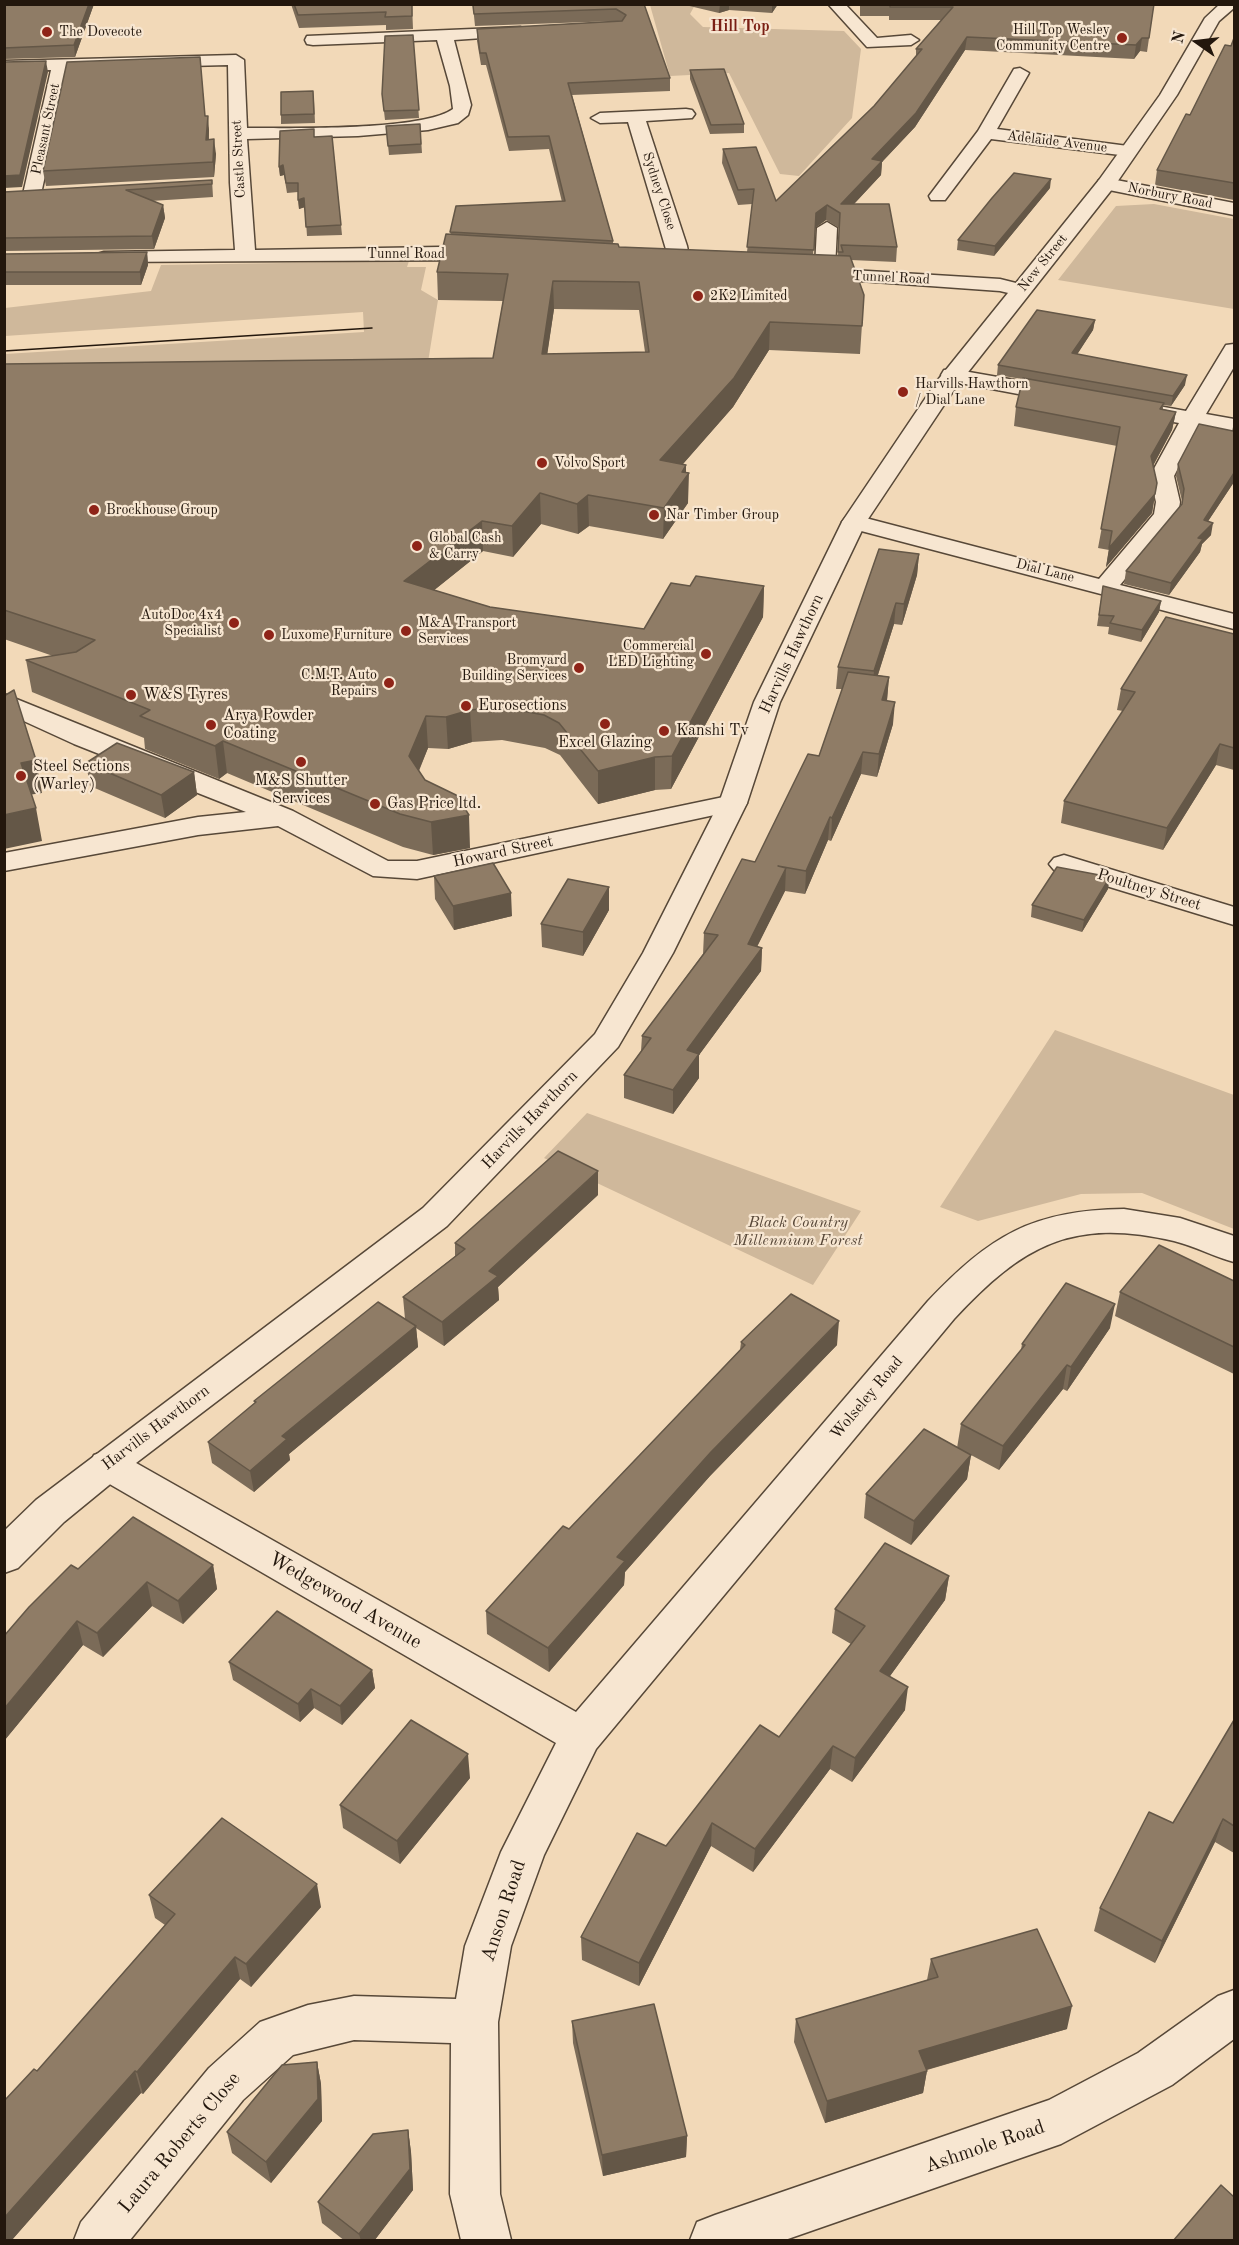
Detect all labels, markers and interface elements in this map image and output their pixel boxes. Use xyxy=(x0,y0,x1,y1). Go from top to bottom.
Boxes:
north arrow xyxy=(1167,12,1227,72)
district label: Hill Top xyxy=(710,17,770,37)
place label: Hill Top Wesley Community Centre xyxy=(996,22,1110,54)
place label: The Dovecote xyxy=(59,24,142,40)
marker: The Dovecote xyxy=(40,25,54,39)
text: N xyxy=(1170,30,1189,46)
marker: Hill Top Wesley Community Centre xyxy=(1115,31,1129,45)
street label: Pleasant Street xyxy=(28,82,64,176)
street label: Castle Street xyxy=(229,119,249,199)
street label: Adelaide Avenue xyxy=(1006,128,1108,156)
street label: Sydney Close xyxy=(639,150,679,232)
street label: Norbury Road xyxy=(1126,180,1214,212)
street label: New Street xyxy=(1015,231,1071,295)
street label: Tunnel Road xyxy=(367,246,445,262)
street label: Tunnel Road xyxy=(852,268,930,288)
place label: 2K2 Limited xyxy=(710,288,787,304)
marker: 2K2 Limited xyxy=(691,289,705,303)
place label: Harvills Hawthorn / Dial Lane xyxy=(915,376,1029,408)
marker: Harvills Hawthorn / Dial Lane xyxy=(896,385,910,399)
place label: Volvo Sport xyxy=(554,455,625,471)
marker: Volvo Sport xyxy=(535,456,549,470)
place label: Brockhouse Group xyxy=(106,502,218,518)
marker: Brockhouse Group xyxy=(87,503,101,517)
place label: Nar Timber Group xyxy=(666,507,779,523)
marker: Nar Timber Group xyxy=(647,508,661,522)
place label: Global Cash & Carry xyxy=(429,530,502,562)
marker: Global Cash & Carry xyxy=(410,539,424,553)
street label: Dial Lane xyxy=(1014,556,1076,586)
street label: Harvills Hawthorn xyxy=(756,591,828,717)
place label: AutoDoc 4x4 Specialist xyxy=(141,607,222,640)
place label: M&A Transport Services xyxy=(418,615,516,648)
marker: AutoDoc 4x4 Specialist xyxy=(227,616,241,630)
marker: M&A Transport Services xyxy=(399,624,413,638)
place label: Luxome Furniture xyxy=(281,627,392,643)
marker: Luxome Furniture xyxy=(262,628,276,642)
place label: Commercial LED Lighting xyxy=(608,638,694,670)
marker: Commercial LED Lighting xyxy=(699,647,713,661)
place label: Bromyard Building Services xyxy=(461,652,567,684)
marker: Bromyard Building Services xyxy=(572,661,586,675)
place label: C.M.T. Auto Repairs xyxy=(301,667,377,700)
marker: C.M.T. Auto Repairs xyxy=(382,676,396,690)
place label: W&S Tyres xyxy=(143,685,228,705)
marker: W&S Tyres xyxy=(124,688,138,702)
place label: Eurosections xyxy=(478,696,567,716)
marker: Eurosections xyxy=(459,699,473,713)
place label: Arya Powder Coating xyxy=(223,706,314,744)
marker: Excel Glazing xyxy=(598,717,612,731)
marker: Arya Powder Coating xyxy=(204,718,218,732)
place label: Kanshi Tv xyxy=(676,721,749,741)
marker: Kanshi Tv xyxy=(657,724,671,738)
place label: Excel Glazing xyxy=(558,733,652,753)
marker: M&S Shutter Services xyxy=(294,755,308,769)
place label: Steel Sections (Warley) xyxy=(33,757,130,795)
marker: Steel Sections (Warley) xyxy=(14,769,28,783)
place label: M&S Shutter Services xyxy=(255,771,347,809)
place label: Gas Price ltd. xyxy=(387,794,481,814)
marker: Gas Price ltd. xyxy=(368,797,382,811)
street label: Howard Street xyxy=(451,832,555,872)
street label: Poultney Street xyxy=(1095,865,1203,915)
street label: Harvills Hawthorn xyxy=(478,1067,582,1173)
park label: Black Country Millennium Forest xyxy=(733,1213,863,1251)
street label: Wolseley Road xyxy=(827,1353,907,1443)
street label: Harvills Hawthorn xyxy=(98,1381,214,1475)
street label: Wedgewood Avenue xyxy=(264,1547,426,1655)
street label: Anson Road xyxy=(476,1857,532,1965)
street label: Laura Roberts Close xyxy=(114,2067,246,2219)
street label: Ashmole Road xyxy=(922,2115,1048,2179)

